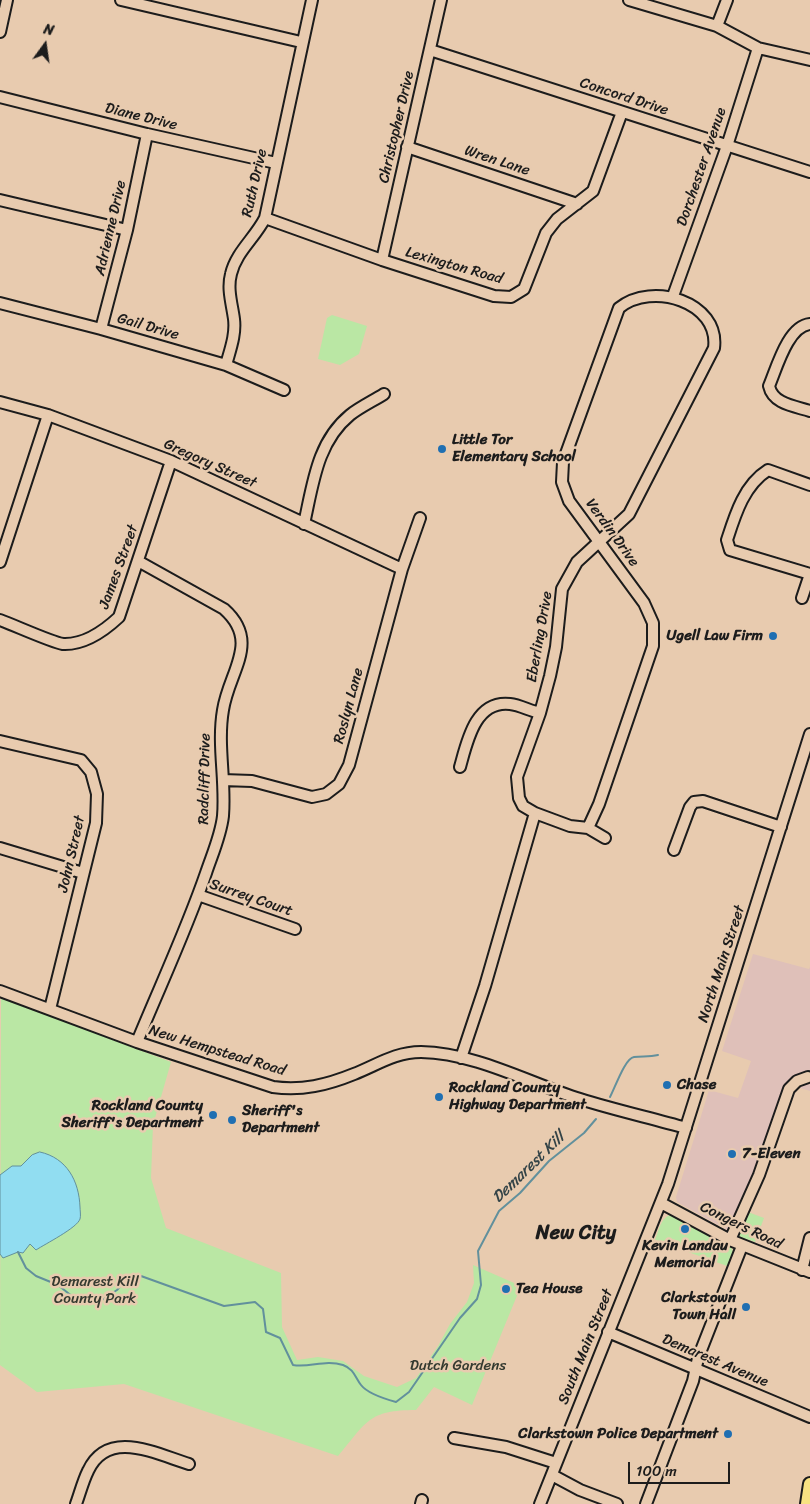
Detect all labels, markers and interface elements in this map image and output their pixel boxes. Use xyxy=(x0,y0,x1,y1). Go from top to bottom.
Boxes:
text: N xyxy=(41,17,56,43)
north arrow xyxy=(20,20,70,70)
street label: Christopher Drive xyxy=(375,69,419,185)
street label: Concord Drive xyxy=(577,74,671,120)
street label: Diane Drive xyxy=(103,99,179,135)
street label: Dorchester Avenue xyxy=(673,105,731,229)
street label: Wren Lane xyxy=(462,142,532,180)
street label: Ruth Drive xyxy=(238,147,272,219)
street label: Adrienne Drive xyxy=(91,179,131,277)
street label: Lexington Road xyxy=(403,244,505,288)
street label: Gail Drive xyxy=(115,310,181,344)
place label: Little Tor Elementary School xyxy=(452,431,576,466)
street label: Gregory Street xyxy=(161,435,259,493)
marker: Little Tor Elementary School xyxy=(436,443,448,455)
street label: Verdin Drive xyxy=(581,496,643,570)
street label: James Street xyxy=(95,522,143,612)
street label: Eberling Drive xyxy=(523,590,557,684)
place label: Ugell Law Firm xyxy=(667,627,763,645)
marker: Ugell Law Firm xyxy=(767,630,779,642)
street label: Roslyn Lane xyxy=(330,666,368,746)
street label: Radcliff Drive xyxy=(195,733,215,825)
street label: John Street xyxy=(54,814,90,894)
street label: Surrey Court xyxy=(207,875,295,921)
street label: North Main Street xyxy=(695,903,749,1025)
street label: New Hempstead Road xyxy=(146,1022,288,1080)
place label: Chase xyxy=(677,1076,716,1094)
place label: Rockland County Highway Department xyxy=(449,1079,586,1114)
marker: Chase xyxy=(661,1079,673,1091)
marker: Rockland County Highway Department xyxy=(433,1091,445,1103)
place label: Rockland County Sheriff's Department xyxy=(62,1097,203,1132)
place label: Sheriff's Department xyxy=(242,1102,319,1137)
marker: Rockland County Sheriff's Department xyxy=(207,1109,219,1121)
marker: Sheriff's Department xyxy=(226,1114,238,1126)
water label: Demarest Kill xyxy=(489,1129,569,1207)
place label: 7-Eleven xyxy=(742,1145,801,1163)
marker: 7-Eleven xyxy=(726,1148,738,1160)
street label: Congers Road xyxy=(697,1198,785,1254)
district label: New City xyxy=(536,1222,616,1246)
marker: Kevin Landau Memorial xyxy=(679,1223,691,1235)
place label: Kevin Landau Memorial xyxy=(642,1237,728,1272)
park label: Demarest Kill County Park xyxy=(51,1273,139,1308)
place label: Tea House xyxy=(516,1280,583,1298)
marker: Tea House xyxy=(500,1283,512,1295)
street label: South Main Street xyxy=(555,1287,617,1407)
place label: Clarkstown Town Hall xyxy=(661,1289,736,1324)
marker: Clarkstown Town Hall xyxy=(740,1301,752,1313)
street label: Demarest Avenue xyxy=(659,1331,771,1391)
park label: Dutch Gardens xyxy=(410,1357,506,1375)
place label: Clarkstown Police Department xyxy=(518,1425,718,1443)
marker: Clarkstown Police Department xyxy=(722,1428,734,1440)
scale bar xyxy=(630,1452,732,1484)
text: 100 m xyxy=(636,1458,677,1484)

